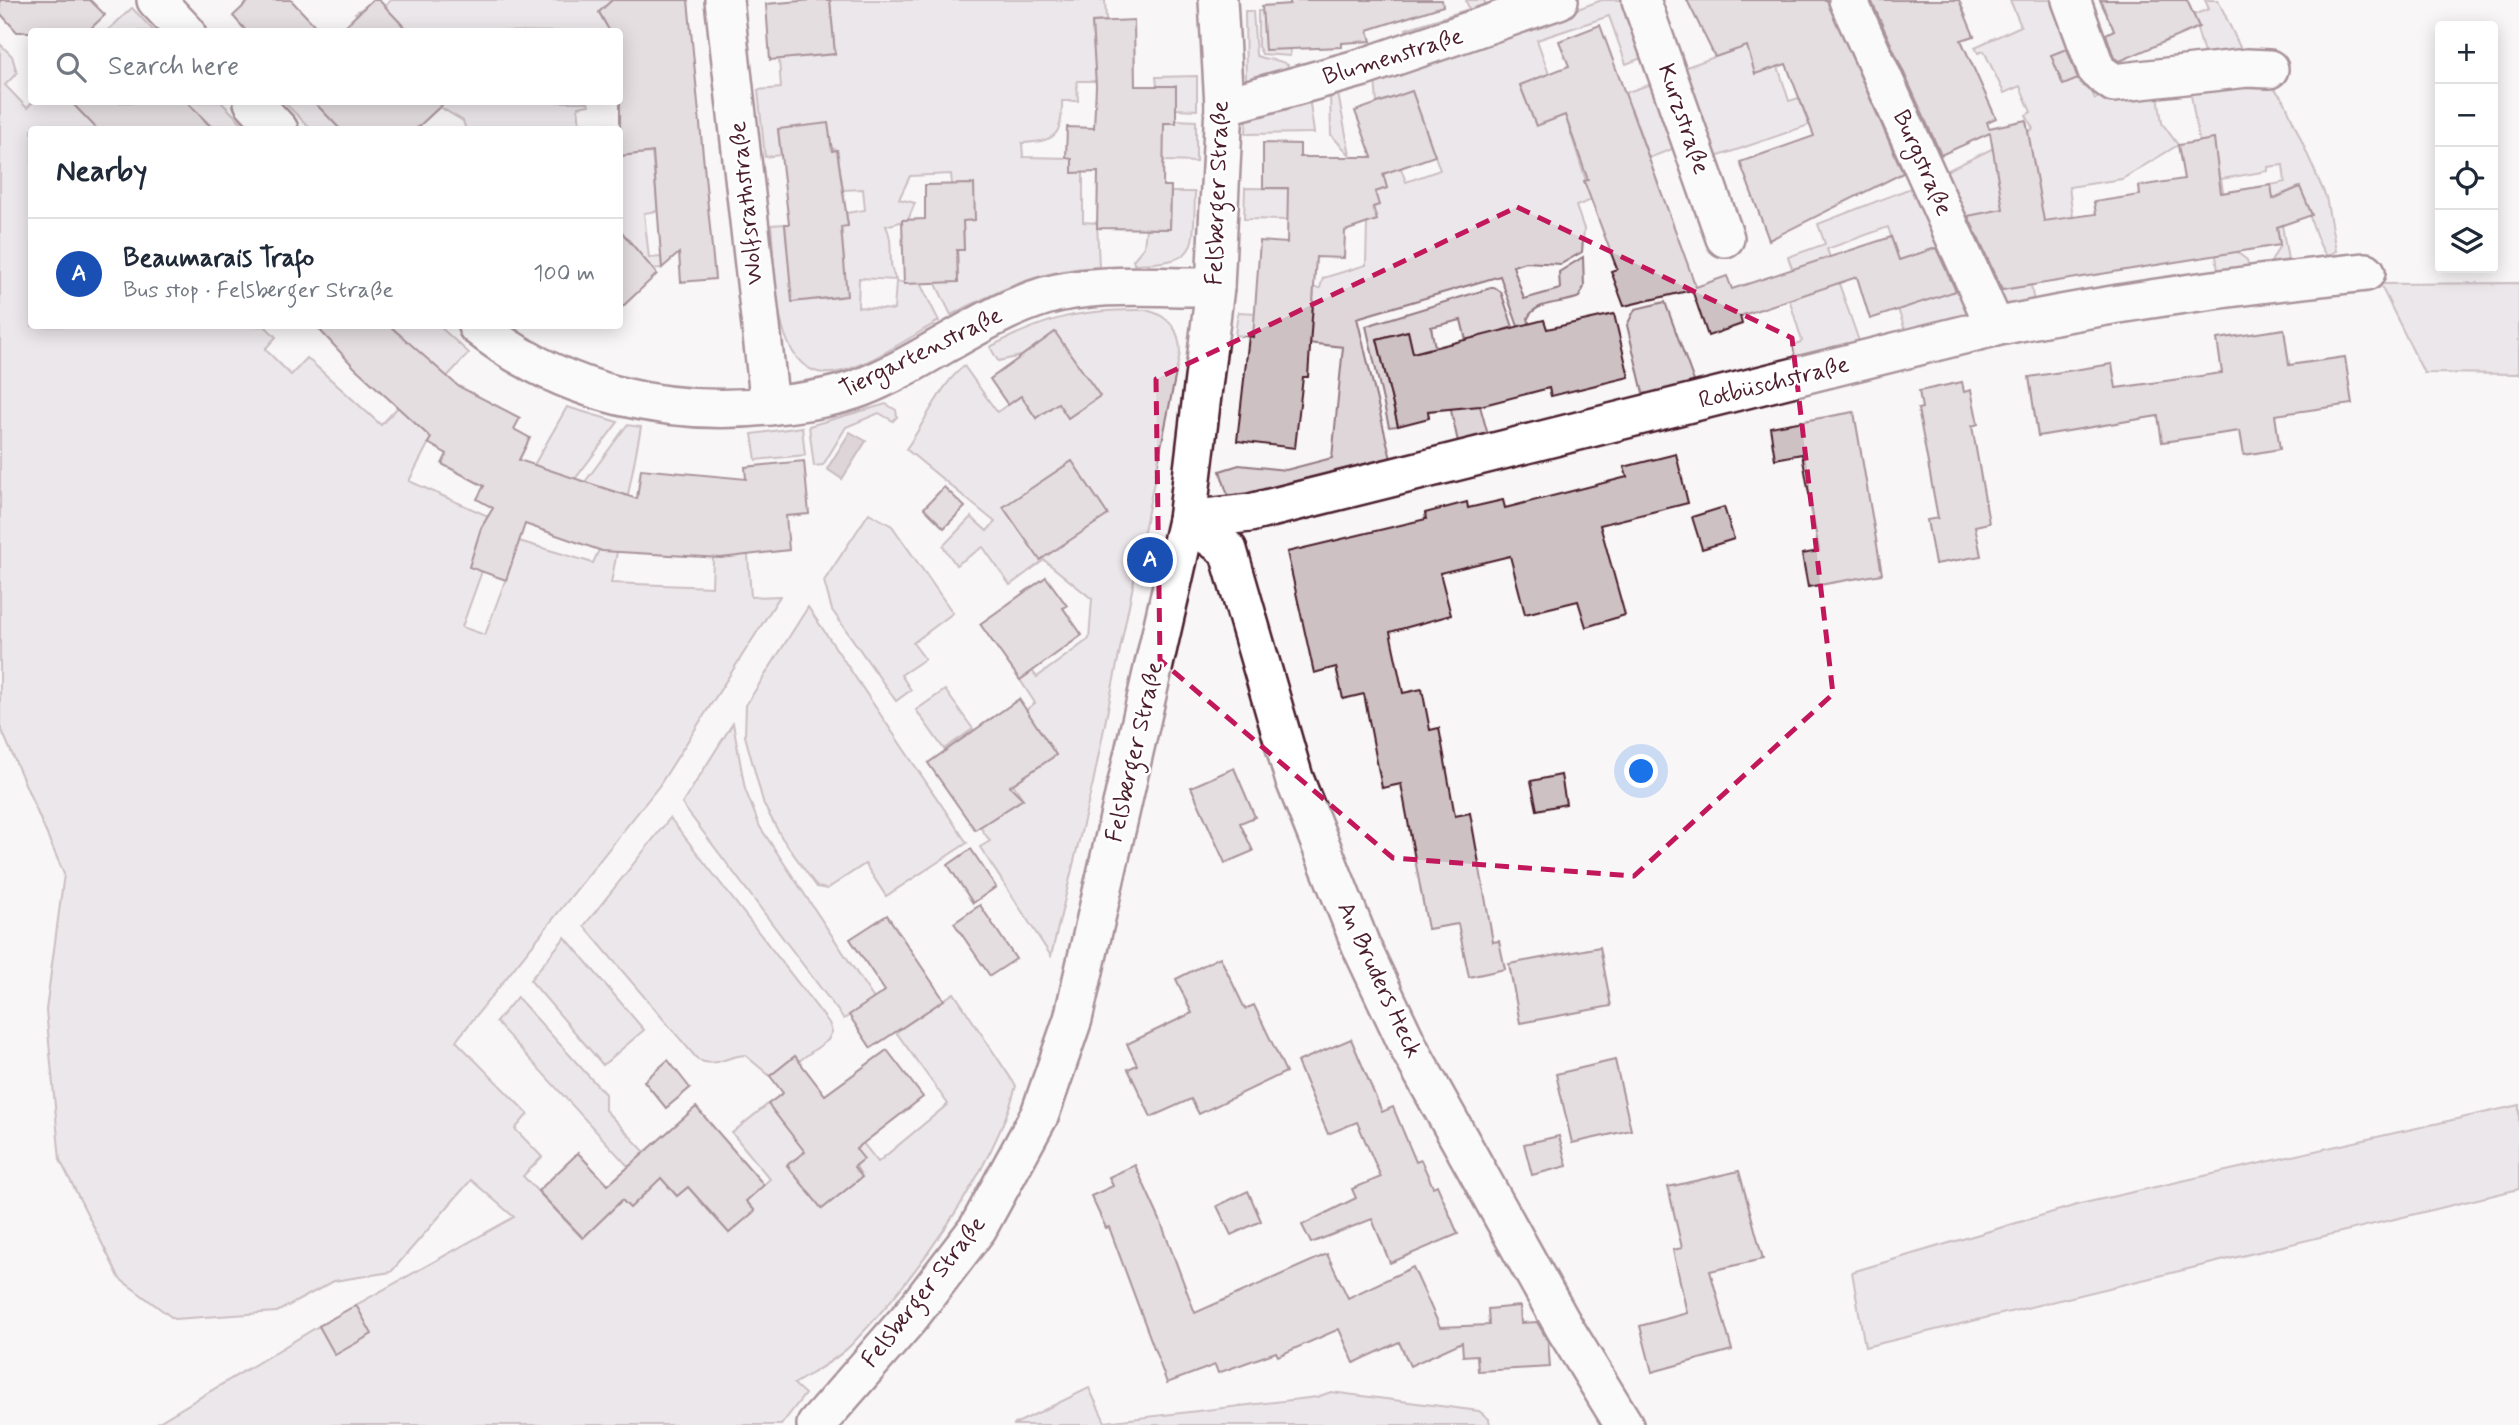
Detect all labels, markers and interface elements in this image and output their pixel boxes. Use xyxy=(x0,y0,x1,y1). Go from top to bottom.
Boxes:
street label: Blumenstraße xyxy=(1319,21,1467,93)
map controls xyxy=(2435,21,2498,273)
button: + xyxy=(2435,21,2498,84)
search box xyxy=(28,28,623,105)
icon: search xyxy=(52,48,90,86)
text: Search here xyxy=(108,50,239,84)
street label: Kurzstraße xyxy=(1650,60,1716,178)
button: − xyxy=(2435,84,2498,147)
street label: Felsberger Straße xyxy=(1199,100,1240,286)
street label: Burgstraße xyxy=(1883,105,1959,222)
street label: Wolfsrathstraße xyxy=(723,120,771,286)
button: locate xyxy=(2435,147,2498,210)
text: Nearby xyxy=(56,152,147,191)
button: layers xyxy=(2435,210,2498,273)
text: Beaumarais Trafo xyxy=(123,242,314,276)
text: A xyxy=(71,259,87,289)
text: 100 m xyxy=(533,259,595,289)
text: Bus stop · Felsberger Straße xyxy=(123,276,394,306)
street label: Tiergartenstraße xyxy=(835,300,1009,408)
street label: Rotbüschstraße xyxy=(1696,349,1853,417)
pin: A xyxy=(1127,534,1173,586)
street label: Felsberger Straße xyxy=(1099,658,1174,846)
your location xyxy=(1624,754,1658,788)
street label: An Bruders Heck xyxy=(1329,897,1429,1063)
street label: Felsberger Straße xyxy=(855,1210,995,1376)

